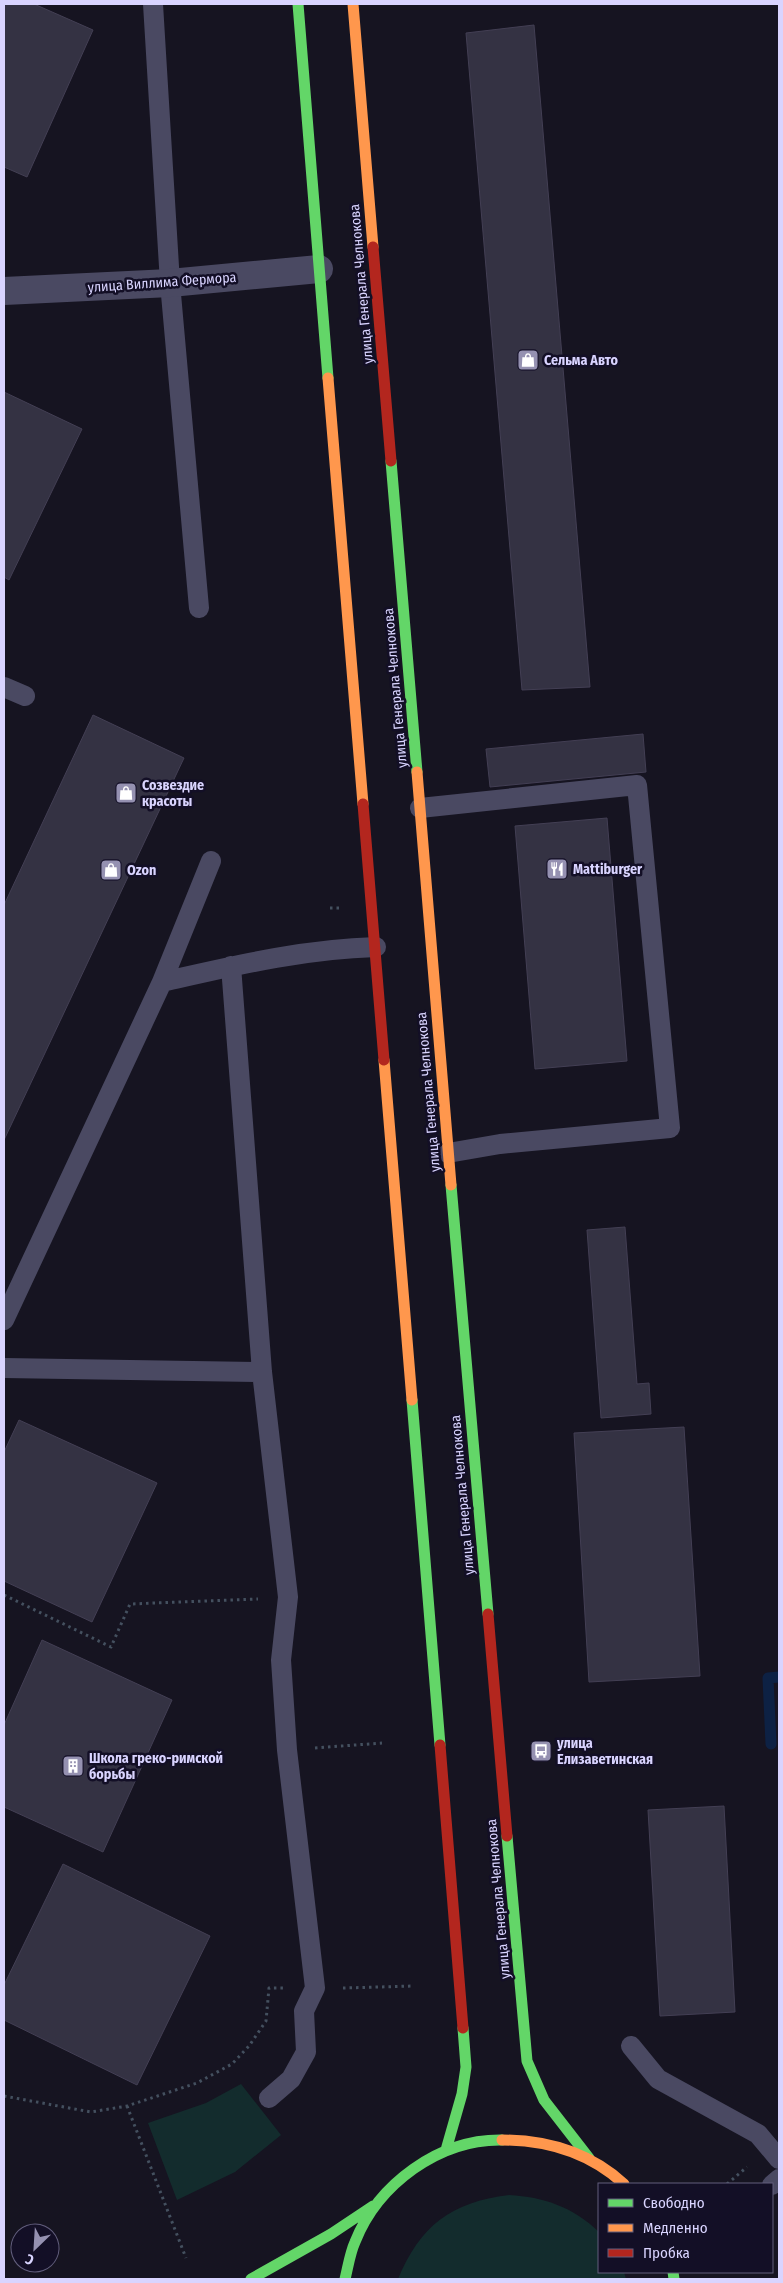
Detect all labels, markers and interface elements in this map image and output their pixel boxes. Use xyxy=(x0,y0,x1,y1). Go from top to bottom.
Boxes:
street label: улица Генерала Челнокова xyxy=(346,203,377,365)
street label: улица Виллима Фермора xyxy=(87,269,237,296)
shop icon: Сельма Авто xyxy=(516,348,540,372)
place label: Сельма Авто xyxy=(544,352,618,369)
street label: улица Генерала Челнокова xyxy=(380,607,411,769)
place label: Созвездие красоты xyxy=(142,777,204,810)
shop icon: Созвездие красоты xyxy=(114,781,138,805)
restaurant icon: Mattiburger xyxy=(545,857,569,881)
shop icon: Ozon xyxy=(99,858,123,882)
place label: Mattiburger xyxy=(573,861,643,878)
place label: Ozon xyxy=(127,862,156,879)
street label: улица Генерала Челнокова xyxy=(413,1011,444,1173)
street label: улица Генерала Челнокова xyxy=(447,1414,478,1576)
place label: улица Елизаветинская xyxy=(556,1735,653,1768)
bus stop icon: улица Елизаветинская xyxy=(529,1739,553,1763)
place label: Школа греко-римской борьбы xyxy=(89,1750,223,1783)
building icon: Школа греко-римской борьбы xyxy=(61,1754,85,1778)
street label: улица Генерала Челнокова xyxy=(483,1818,514,1980)
legend xyxy=(598,2183,773,2273)
text: Свободно xyxy=(643,2194,705,2212)
text: Медленно xyxy=(643,2219,708,2237)
north arrow xyxy=(10,2223,60,2273)
text: Пробка xyxy=(643,2244,690,2262)
text: С xyxy=(22,2250,37,2269)

